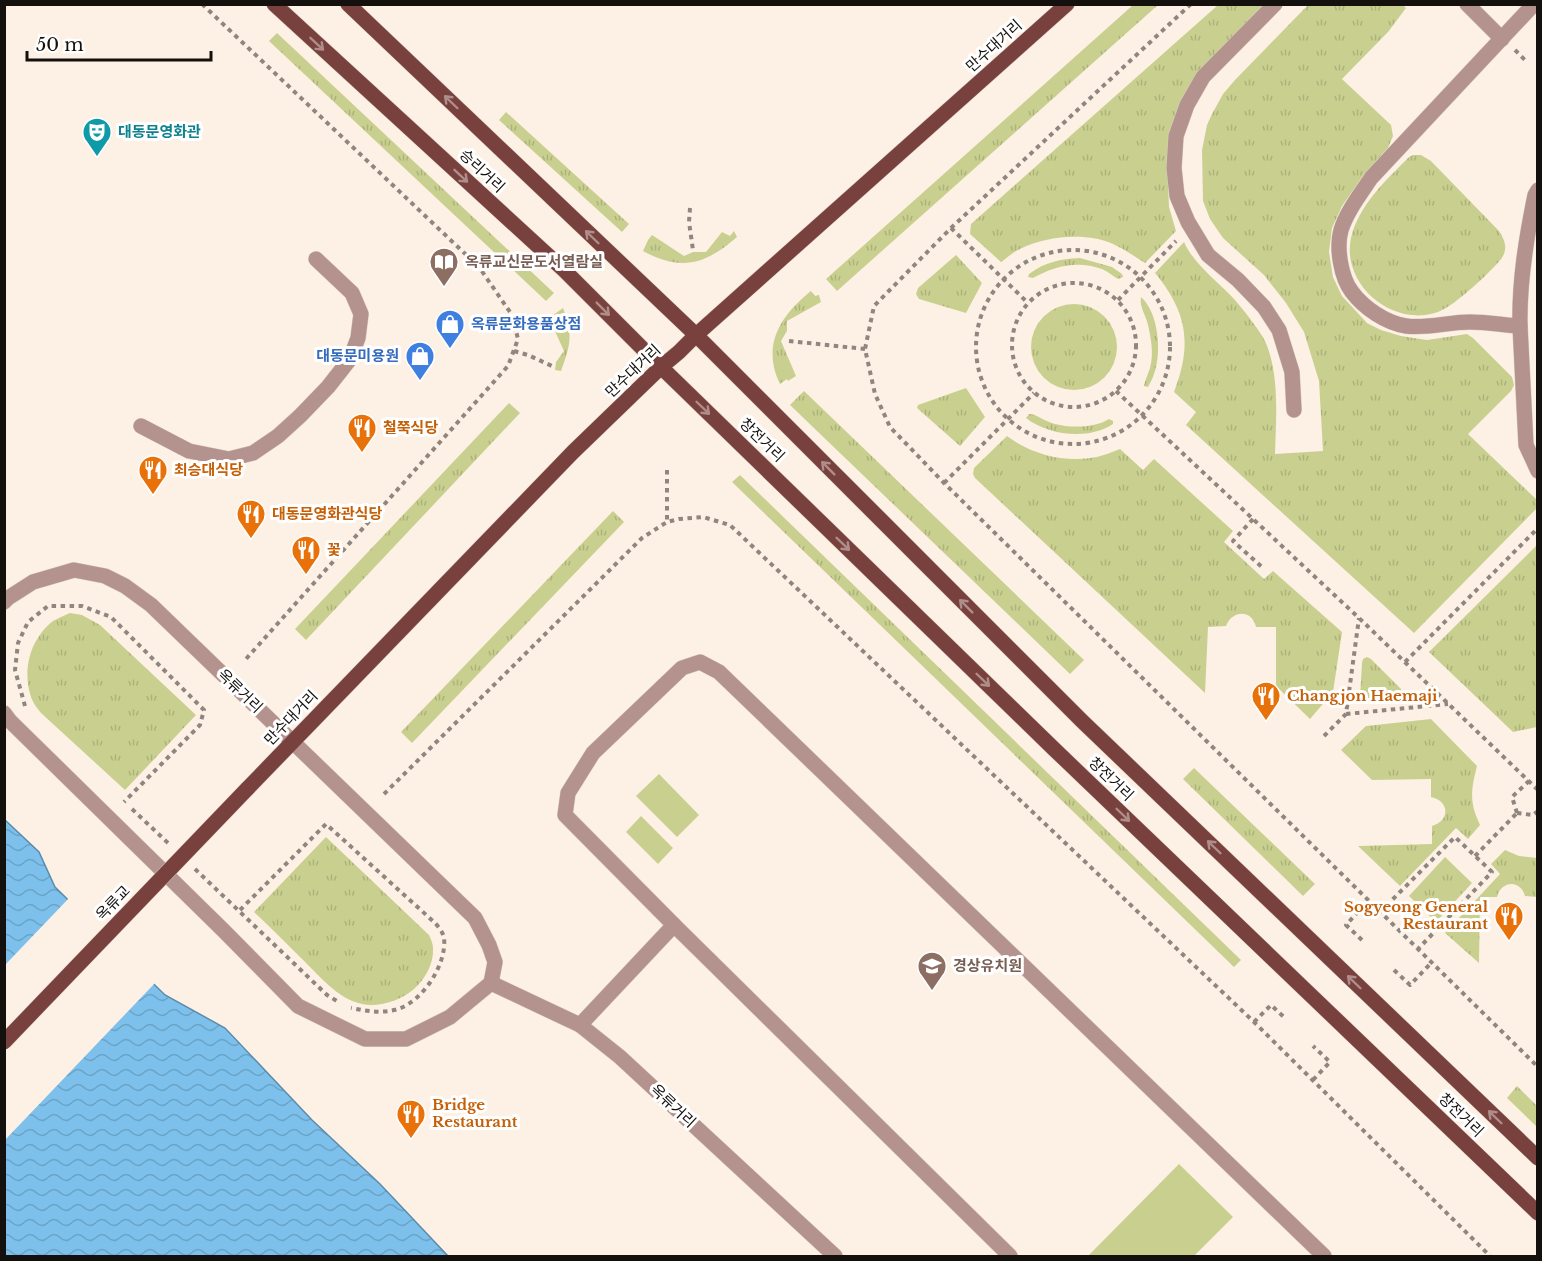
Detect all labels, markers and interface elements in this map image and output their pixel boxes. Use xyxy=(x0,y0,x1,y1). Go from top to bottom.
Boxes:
street label: 만수대거리 xyxy=(962,15,1026,76)
scale bar xyxy=(27,24,212,62)
text: 50 m xyxy=(36,34,84,56)
one-way arrow xyxy=(310,37,325,51)
one-way arrow xyxy=(444,96,459,110)
theatre icon: 대동문영화관 xyxy=(81,116,113,158)
place label: 대동문영화관 xyxy=(118,122,201,141)
street label: 승리거리 xyxy=(456,145,509,196)
one-way arrow xyxy=(453,169,468,183)
one-way arrow xyxy=(585,229,600,244)
library icon: 옥류교신문도서열람실 xyxy=(428,246,460,288)
place label: 옥류교신문도서열람실 xyxy=(465,252,603,271)
one-way arrow xyxy=(596,302,611,317)
shop icon: 옥류문화용품상점 xyxy=(434,308,466,350)
place label: 옥류문화용품상점 xyxy=(471,314,581,333)
shop icon: 대동문미용원 xyxy=(404,340,436,382)
street label: 만수대거리 xyxy=(601,340,664,401)
place label: 대동문미용원 xyxy=(316,346,399,365)
one-way arrow xyxy=(696,401,711,415)
restaurant icon: 철쭉식당 xyxy=(346,412,378,454)
street label: 창전거리 xyxy=(736,414,789,466)
place label: 철쭉식당 xyxy=(383,418,438,437)
restaurant icon: 최승대식당 xyxy=(137,454,169,496)
place label: 최승대식당 xyxy=(174,460,243,479)
one-way arrow xyxy=(821,460,835,475)
restaurant icon: 대동문영화관식당 xyxy=(235,498,267,540)
place label: 대동문영화관식당 xyxy=(272,504,383,523)
restaurant icon: 꽃 xyxy=(290,534,322,576)
one-way arrow xyxy=(835,537,850,551)
place label: 꽃 xyxy=(327,540,341,559)
one-way arrow xyxy=(959,598,973,613)
street label: 옥류거리 xyxy=(214,665,267,717)
one-way arrow xyxy=(975,673,990,687)
restaurant icon: Changjon Haemaji xyxy=(1250,680,1282,722)
street label: 만수대거리 xyxy=(260,686,321,749)
place label: Changjon Haemaji xyxy=(1287,686,1438,705)
street label: 창전거리 xyxy=(1085,753,1138,805)
one-way arrow xyxy=(1115,808,1130,822)
one-way arrow xyxy=(1206,840,1221,855)
street label: 옥류교 xyxy=(91,881,134,924)
place label: Sogyeong General Restaurant xyxy=(1344,897,1489,933)
restaurant icon: Sogyeong General Restaurant xyxy=(1493,900,1525,942)
school or university icon: 경상유치원 xyxy=(916,950,948,992)
place label: 경상유치원 xyxy=(953,956,1022,975)
one-way arrow xyxy=(1347,975,1362,990)
street label: 옥류거리 xyxy=(647,1080,700,1131)
street label: 창전거리 xyxy=(1435,1089,1488,1141)
place label: Bridge Restaurant xyxy=(432,1095,518,1131)
restaurant icon: Bridge Restaurant xyxy=(395,1098,427,1140)
one-way arrow xyxy=(1488,1110,1503,1124)

